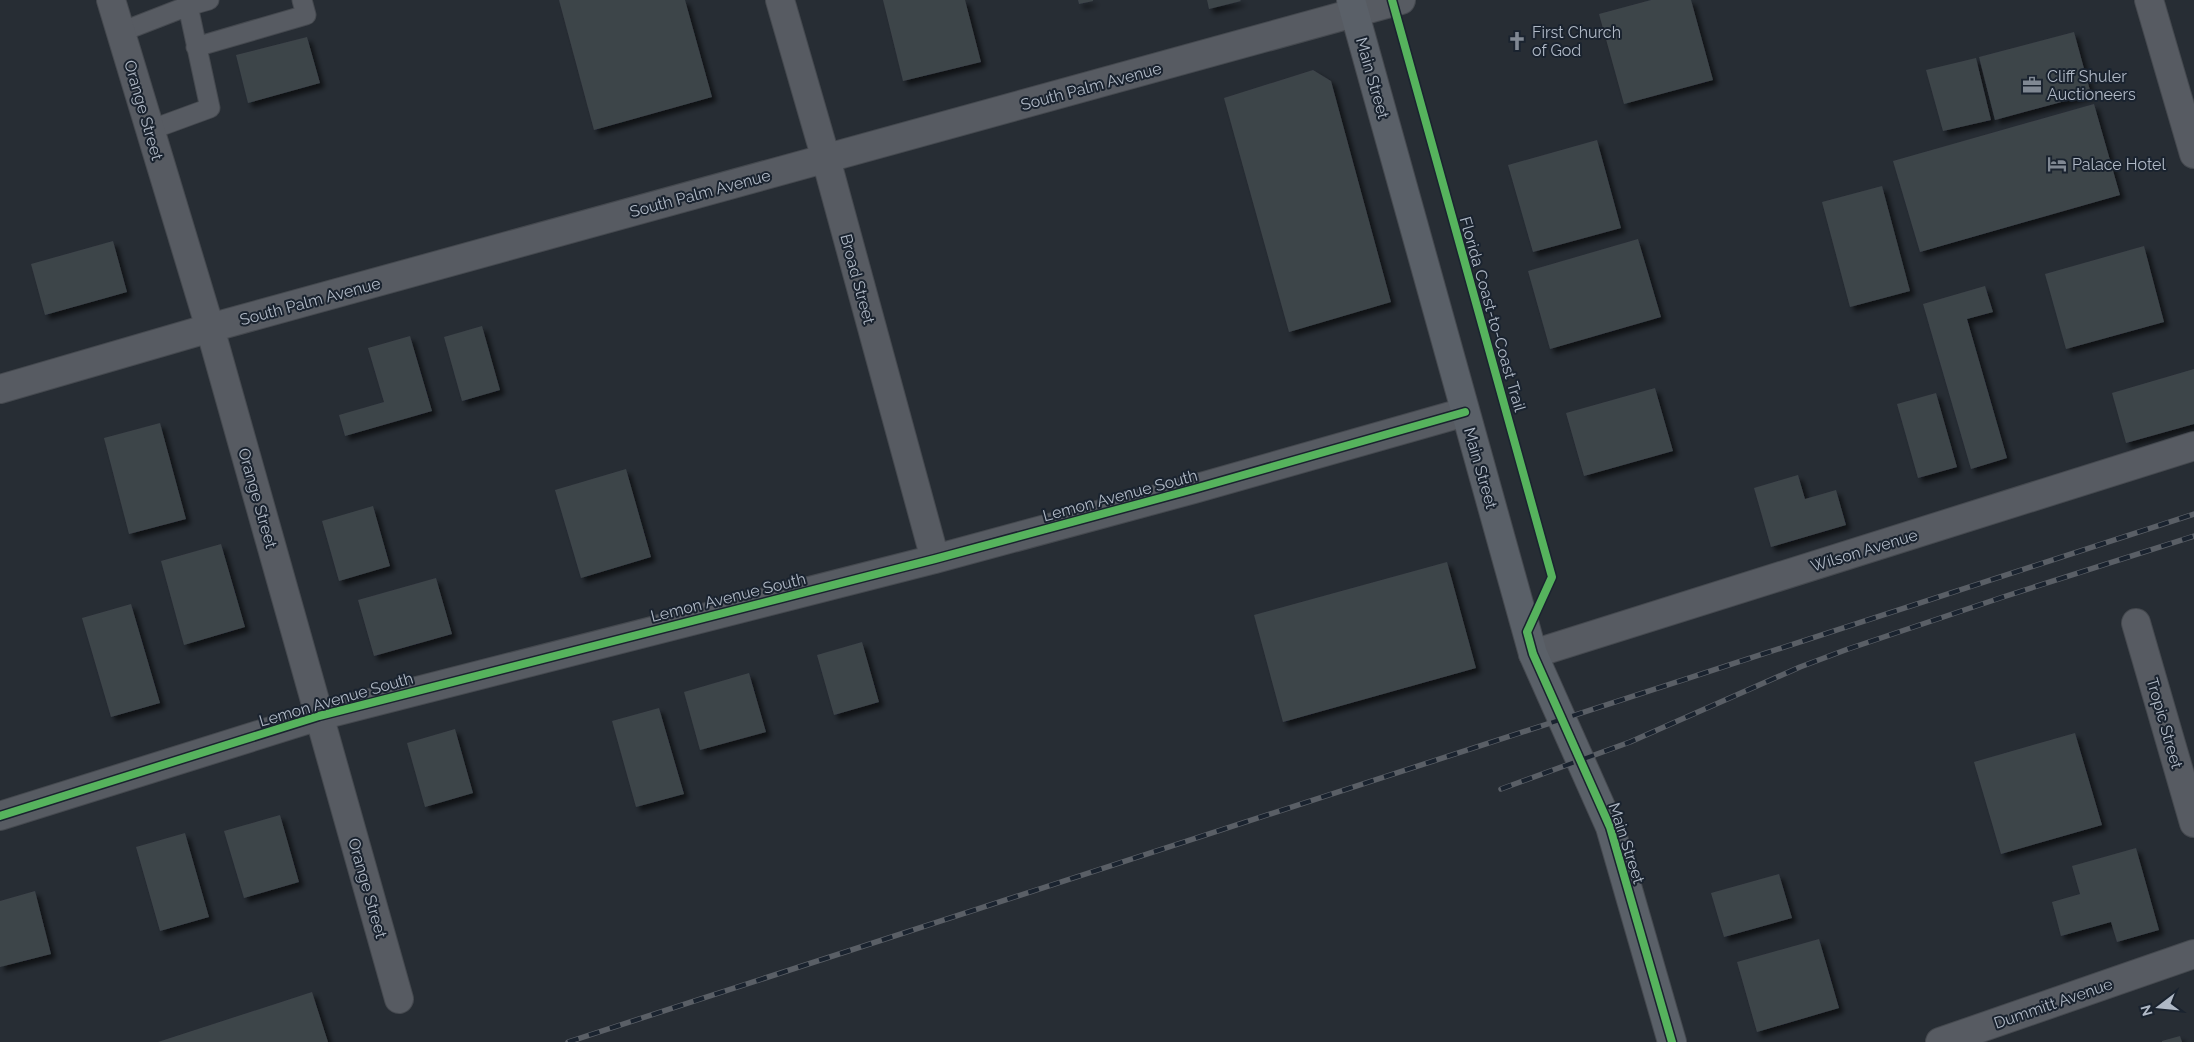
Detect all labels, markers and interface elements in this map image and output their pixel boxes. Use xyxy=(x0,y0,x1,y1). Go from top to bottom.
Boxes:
place label: First Church of God xyxy=(1532,23,1621,60)
church icon: First Church of God xyxy=(1506,30,1528,52)
street label: Main Street xyxy=(1352,35,1393,122)
street label: Orange Street xyxy=(120,58,167,163)
street label: South Palm Avenue xyxy=(1019,59,1164,114)
place label: Cliff Shuler Auctioneers xyxy=(2047,67,2136,104)
office icon: Cliff Shuler Auctioneers xyxy=(2021,74,2043,96)
hotel icon: Palace Hotel xyxy=(2046,153,2068,175)
place label: Palace Hotel xyxy=(2072,155,2167,174)
street label: South Palm Avenue xyxy=(628,166,773,221)
street label: Florida Coast-to-Coast Trail xyxy=(1456,214,1530,414)
street label: Broad Street xyxy=(836,232,879,327)
street label: South Palm Avenue xyxy=(238,274,383,329)
street label: Main Street xyxy=(1460,425,1501,512)
street label: Orange Street xyxy=(234,446,281,551)
street label: Lemon Avenue South xyxy=(1041,466,1200,525)
street label: Wilson Avenue xyxy=(1808,525,1920,576)
street label: Lemon Avenue South xyxy=(649,569,808,626)
street label: Lemon Avenue South xyxy=(257,668,415,731)
street label: Tropic Street xyxy=(2142,675,2187,771)
street label: Main Street xyxy=(1605,800,1649,887)
street label: Orange Street xyxy=(344,836,391,941)
street label: Dummitt Avenue xyxy=(1991,974,2115,1033)
north arrow xyxy=(2134,982,2184,1032)
text: N xyxy=(2137,1003,2156,1018)

